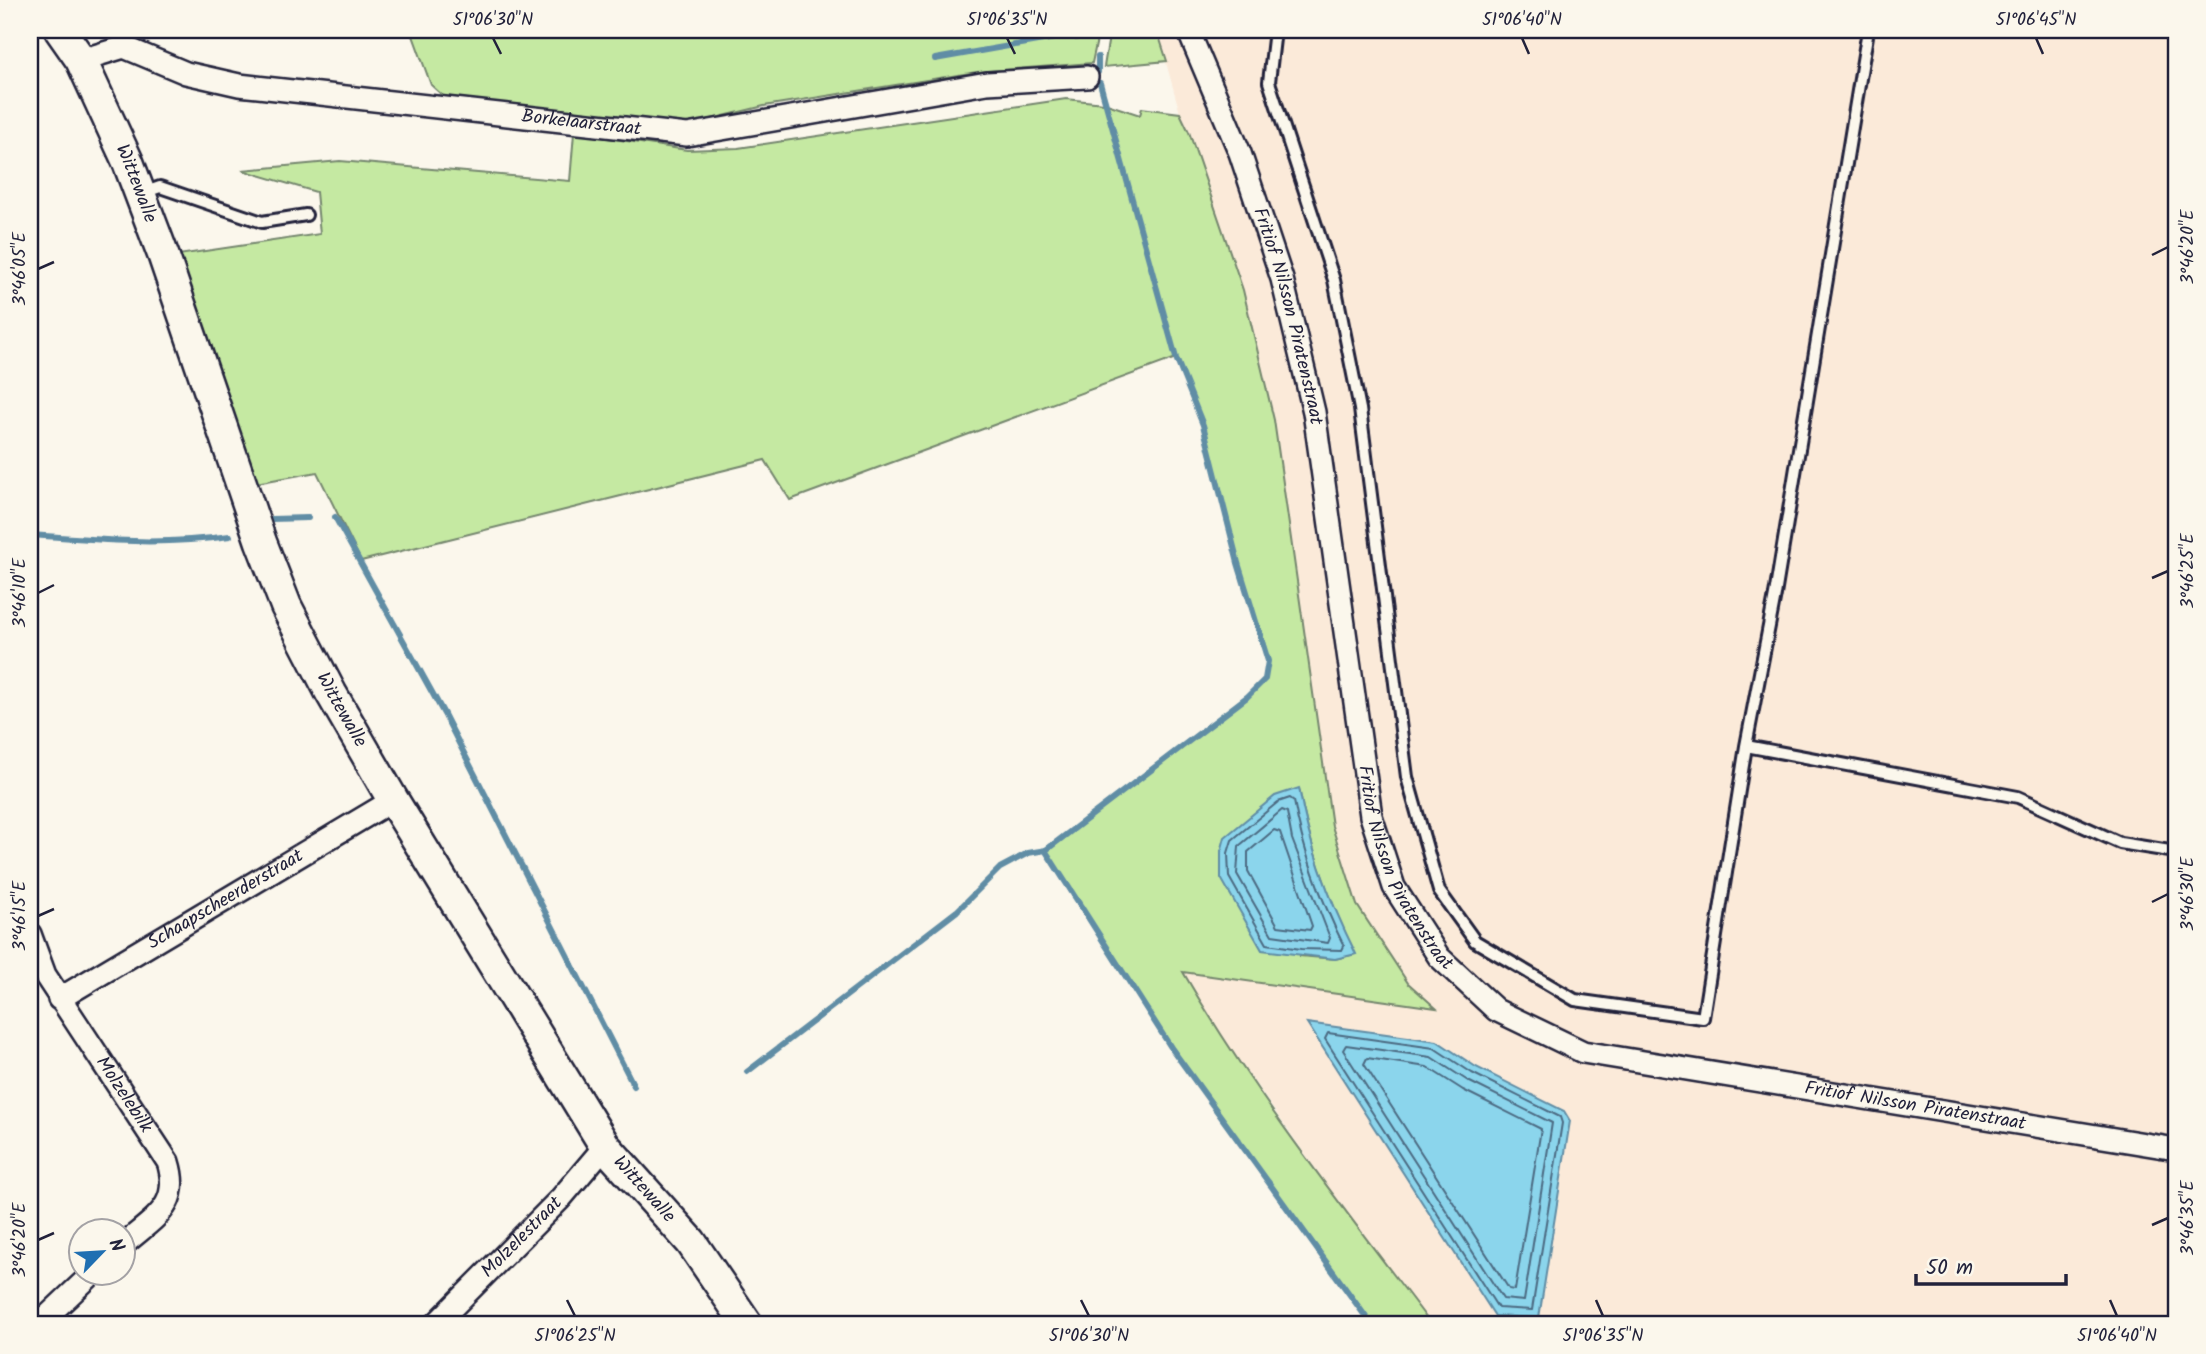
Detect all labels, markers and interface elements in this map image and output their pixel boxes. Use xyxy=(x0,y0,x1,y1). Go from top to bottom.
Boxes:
text: 51°06'30"N xyxy=(453,6,533,35)
text: 51°06'35"N xyxy=(966,6,1048,35)
text: 51°06'40"N xyxy=(1482,6,1562,35)
text: 51°06'45"N xyxy=(1996,6,2076,35)
street label: Borkelaarstraat xyxy=(520,102,643,145)
street label: Wittewalle xyxy=(107,139,165,228)
street label: Fritiof Nilsson Piratenstraat xyxy=(1244,204,1331,427)
text: 3°46'20"E xyxy=(2174,209,2203,284)
text: 3°46'05"E xyxy=(6,231,35,306)
text: 3°46'25"E xyxy=(2174,533,2203,609)
text: 3°46'10"E xyxy=(6,558,35,628)
street label: Wittewalle xyxy=(308,667,375,754)
street label: Fritiof Nilsson Piratenstraat xyxy=(1349,763,1461,979)
street label: Schaapscheerderstraat xyxy=(142,841,310,958)
text: 3°46'30"E xyxy=(2174,856,2203,931)
text: 3°46'15"E xyxy=(6,880,35,951)
street label: Molzelebilk xyxy=(87,1050,160,1139)
street label: Fritiof Nilsson Piratenstraat xyxy=(1802,1073,2029,1139)
street label: Wittewalle xyxy=(605,1149,683,1230)
text: 3°46'35"E xyxy=(2174,1180,2203,1256)
street label: Molzelestraat xyxy=(474,1189,570,1285)
text: 3°46'20"E xyxy=(6,1202,35,1277)
north arrow xyxy=(66,1218,136,1288)
text: N xyxy=(99,1234,132,1257)
scale bar xyxy=(1916,1242,2066,1286)
text: 50 m xyxy=(1926,1252,1973,1285)
text: 51°06'25"N xyxy=(534,1322,616,1351)
text: 51°06'30"N xyxy=(1049,1322,1129,1351)
text: 51°06'35"N xyxy=(1562,1322,1644,1351)
text: 51°06'40"N xyxy=(2077,1322,2157,1351)

